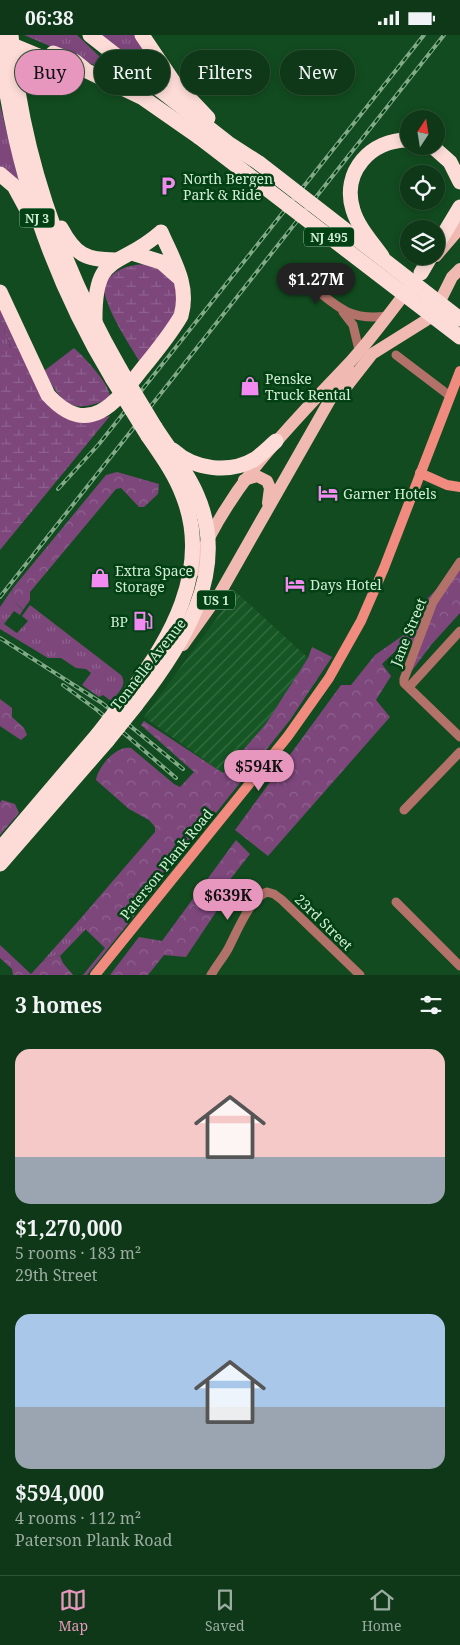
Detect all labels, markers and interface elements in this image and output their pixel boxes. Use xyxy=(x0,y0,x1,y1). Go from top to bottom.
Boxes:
text: 06:38 xyxy=(25,5,74,31)
chip: Buy xyxy=(15,50,84,95)
chip: Rent xyxy=(94,50,170,95)
chip: Filters xyxy=(180,50,270,95)
chip: New xyxy=(280,50,355,95)
north arrow xyxy=(400,110,445,155)
map controls xyxy=(400,110,445,265)
button: locate xyxy=(400,165,445,210)
place label: North Bergen Park & Ride xyxy=(183,169,273,204)
parking icon: North Bergen Park & Ride xyxy=(157,175,179,197)
road number: NJ 3 xyxy=(20,209,54,227)
button: layers xyxy=(400,220,445,265)
road number: NJ 495 xyxy=(304,227,354,247)
pin: $1.27M xyxy=(275,263,357,305)
text: $1.27M xyxy=(288,268,344,290)
place label: Penske Truck Rental xyxy=(265,369,351,404)
shop icon: Penske Truck Rental xyxy=(239,375,261,397)
hotel icon: Garner Hotels xyxy=(317,482,339,504)
place label: Garner Hotels xyxy=(343,484,436,503)
place label: Extra Space Storage xyxy=(115,561,193,596)
shop icon: Extra Space Storage xyxy=(89,567,111,589)
hotel icon: Days Hotel xyxy=(284,573,306,595)
place label: Days Hotel xyxy=(310,575,382,594)
road number: US 1 xyxy=(197,591,235,609)
street label: Jane Street xyxy=(385,595,430,670)
fuel station icon: BP xyxy=(132,610,154,632)
place label: BP xyxy=(110,612,128,631)
street label: Tonnelle Avenue xyxy=(106,614,190,714)
pin: $594K xyxy=(224,749,294,792)
text: $594K xyxy=(235,755,283,777)
street label: Paterson Plank Road xyxy=(115,804,217,923)
pin: $639K xyxy=(193,879,263,921)
text: $639K xyxy=(204,884,252,906)
street label: 23rd Street xyxy=(291,890,357,954)
text: 3 homes xyxy=(15,991,102,1019)
icon: filters xyxy=(417,991,445,1019)
icon: home xyxy=(185,1082,275,1172)
text: $1,270,000 xyxy=(15,1214,122,1242)
text: 5 rooms · 183 m² xyxy=(15,1242,141,1264)
text: 29th Street xyxy=(15,1264,97,1286)
icon: home xyxy=(185,1347,275,1437)
text: $594,000 xyxy=(15,1479,104,1507)
text: 4 rooms · 112 m² xyxy=(15,1507,141,1529)
text: Paterson Plank Road xyxy=(15,1529,172,1551)
tab: Map xyxy=(58,1586,88,1635)
tab: Saved xyxy=(205,1586,245,1635)
tab: Home xyxy=(362,1586,402,1635)

